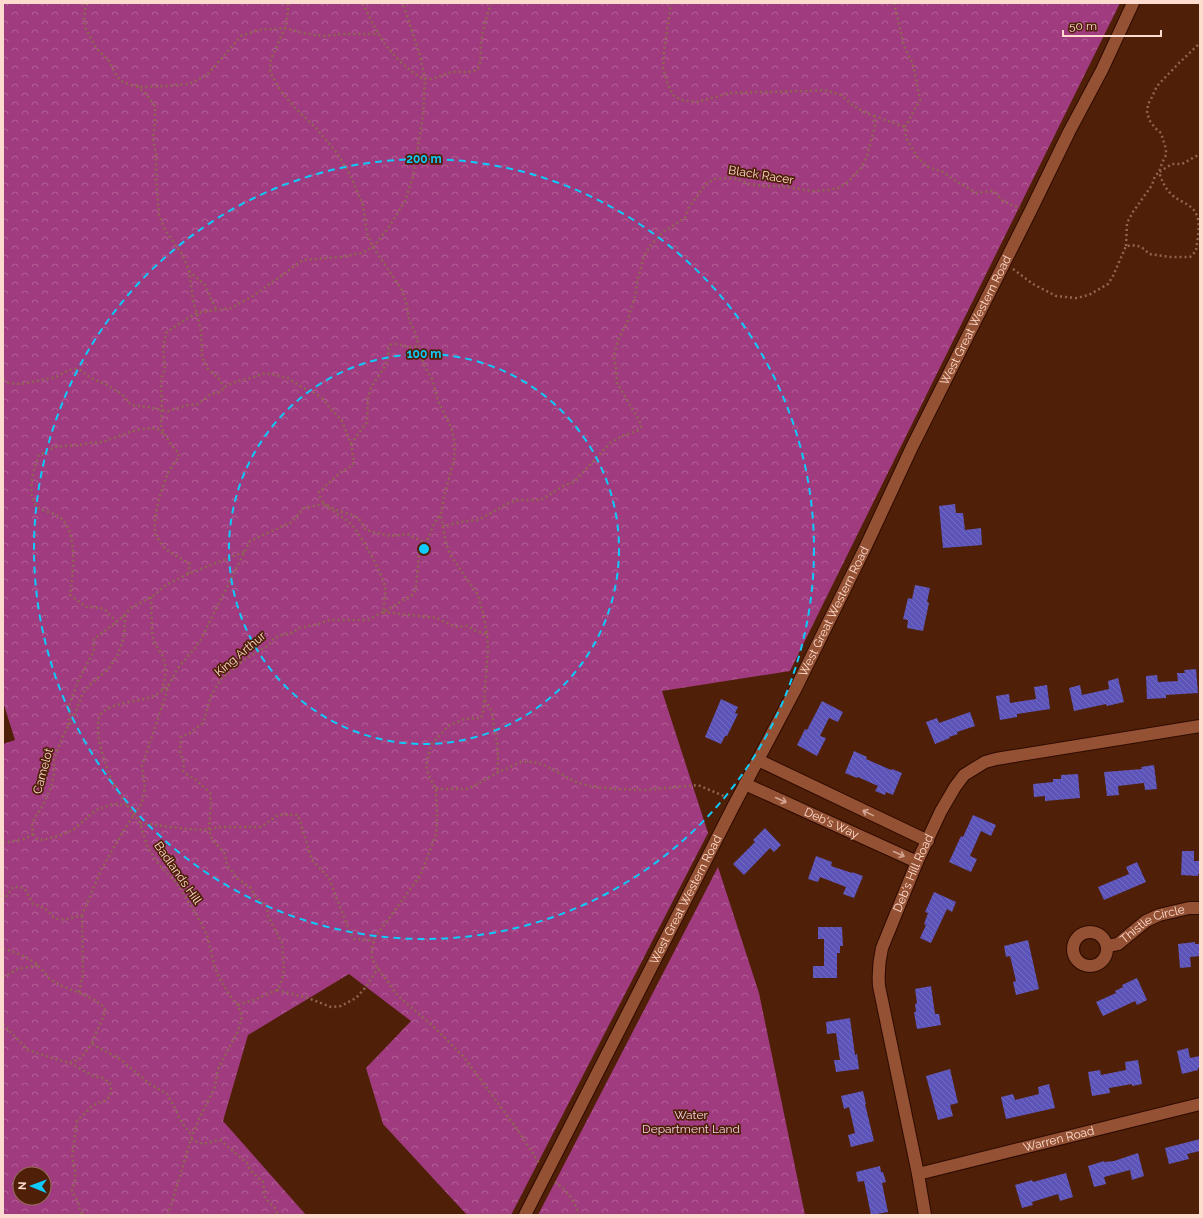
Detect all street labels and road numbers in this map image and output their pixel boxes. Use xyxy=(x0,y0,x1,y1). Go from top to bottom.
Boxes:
street label: Black Racer xyxy=(727,163,795,187)
street label: West Great Western Road xyxy=(937,253,1014,387)
street label: West Great Western Road xyxy=(796,544,872,679)
street label: King Arthur xyxy=(212,628,269,679)
street label: Camelot xyxy=(30,746,56,796)
street label: Deb's Way xyxy=(802,805,861,842)
street label: Deb's Hill Road xyxy=(890,832,936,914)
street label: West Great Western Road xyxy=(647,833,725,967)
street label: Badlands Hill xyxy=(151,839,205,908)
street label: Thistle Circle xyxy=(1117,902,1186,946)
street label: Warren Road xyxy=(1022,1124,1096,1155)

